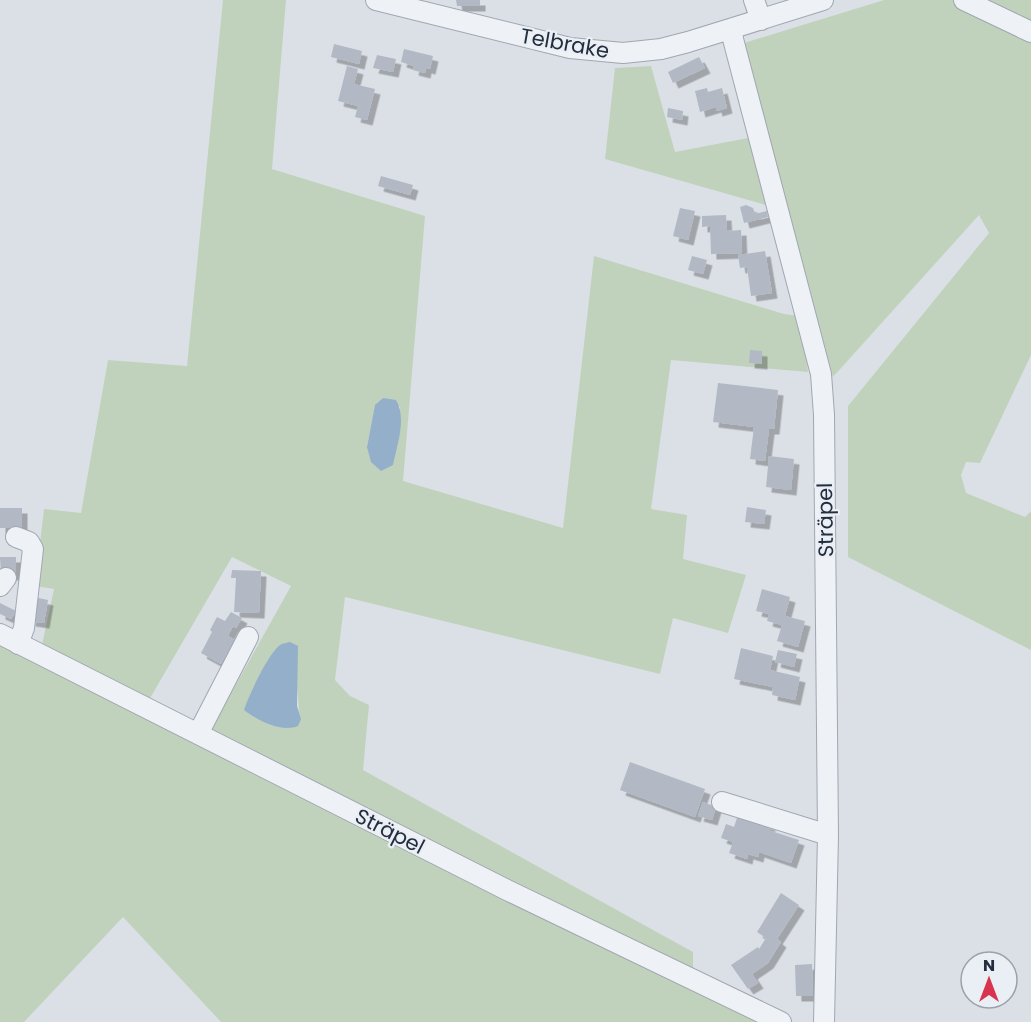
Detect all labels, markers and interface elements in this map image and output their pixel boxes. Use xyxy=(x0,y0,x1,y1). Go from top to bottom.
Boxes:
street label: Telbrake xyxy=(518,21,612,65)
street label: Sträpel xyxy=(810,483,840,557)
street label: Sträpel xyxy=(350,801,430,861)
north arrow xyxy=(959,950,1019,1010)
text: N xyxy=(983,954,995,977)

